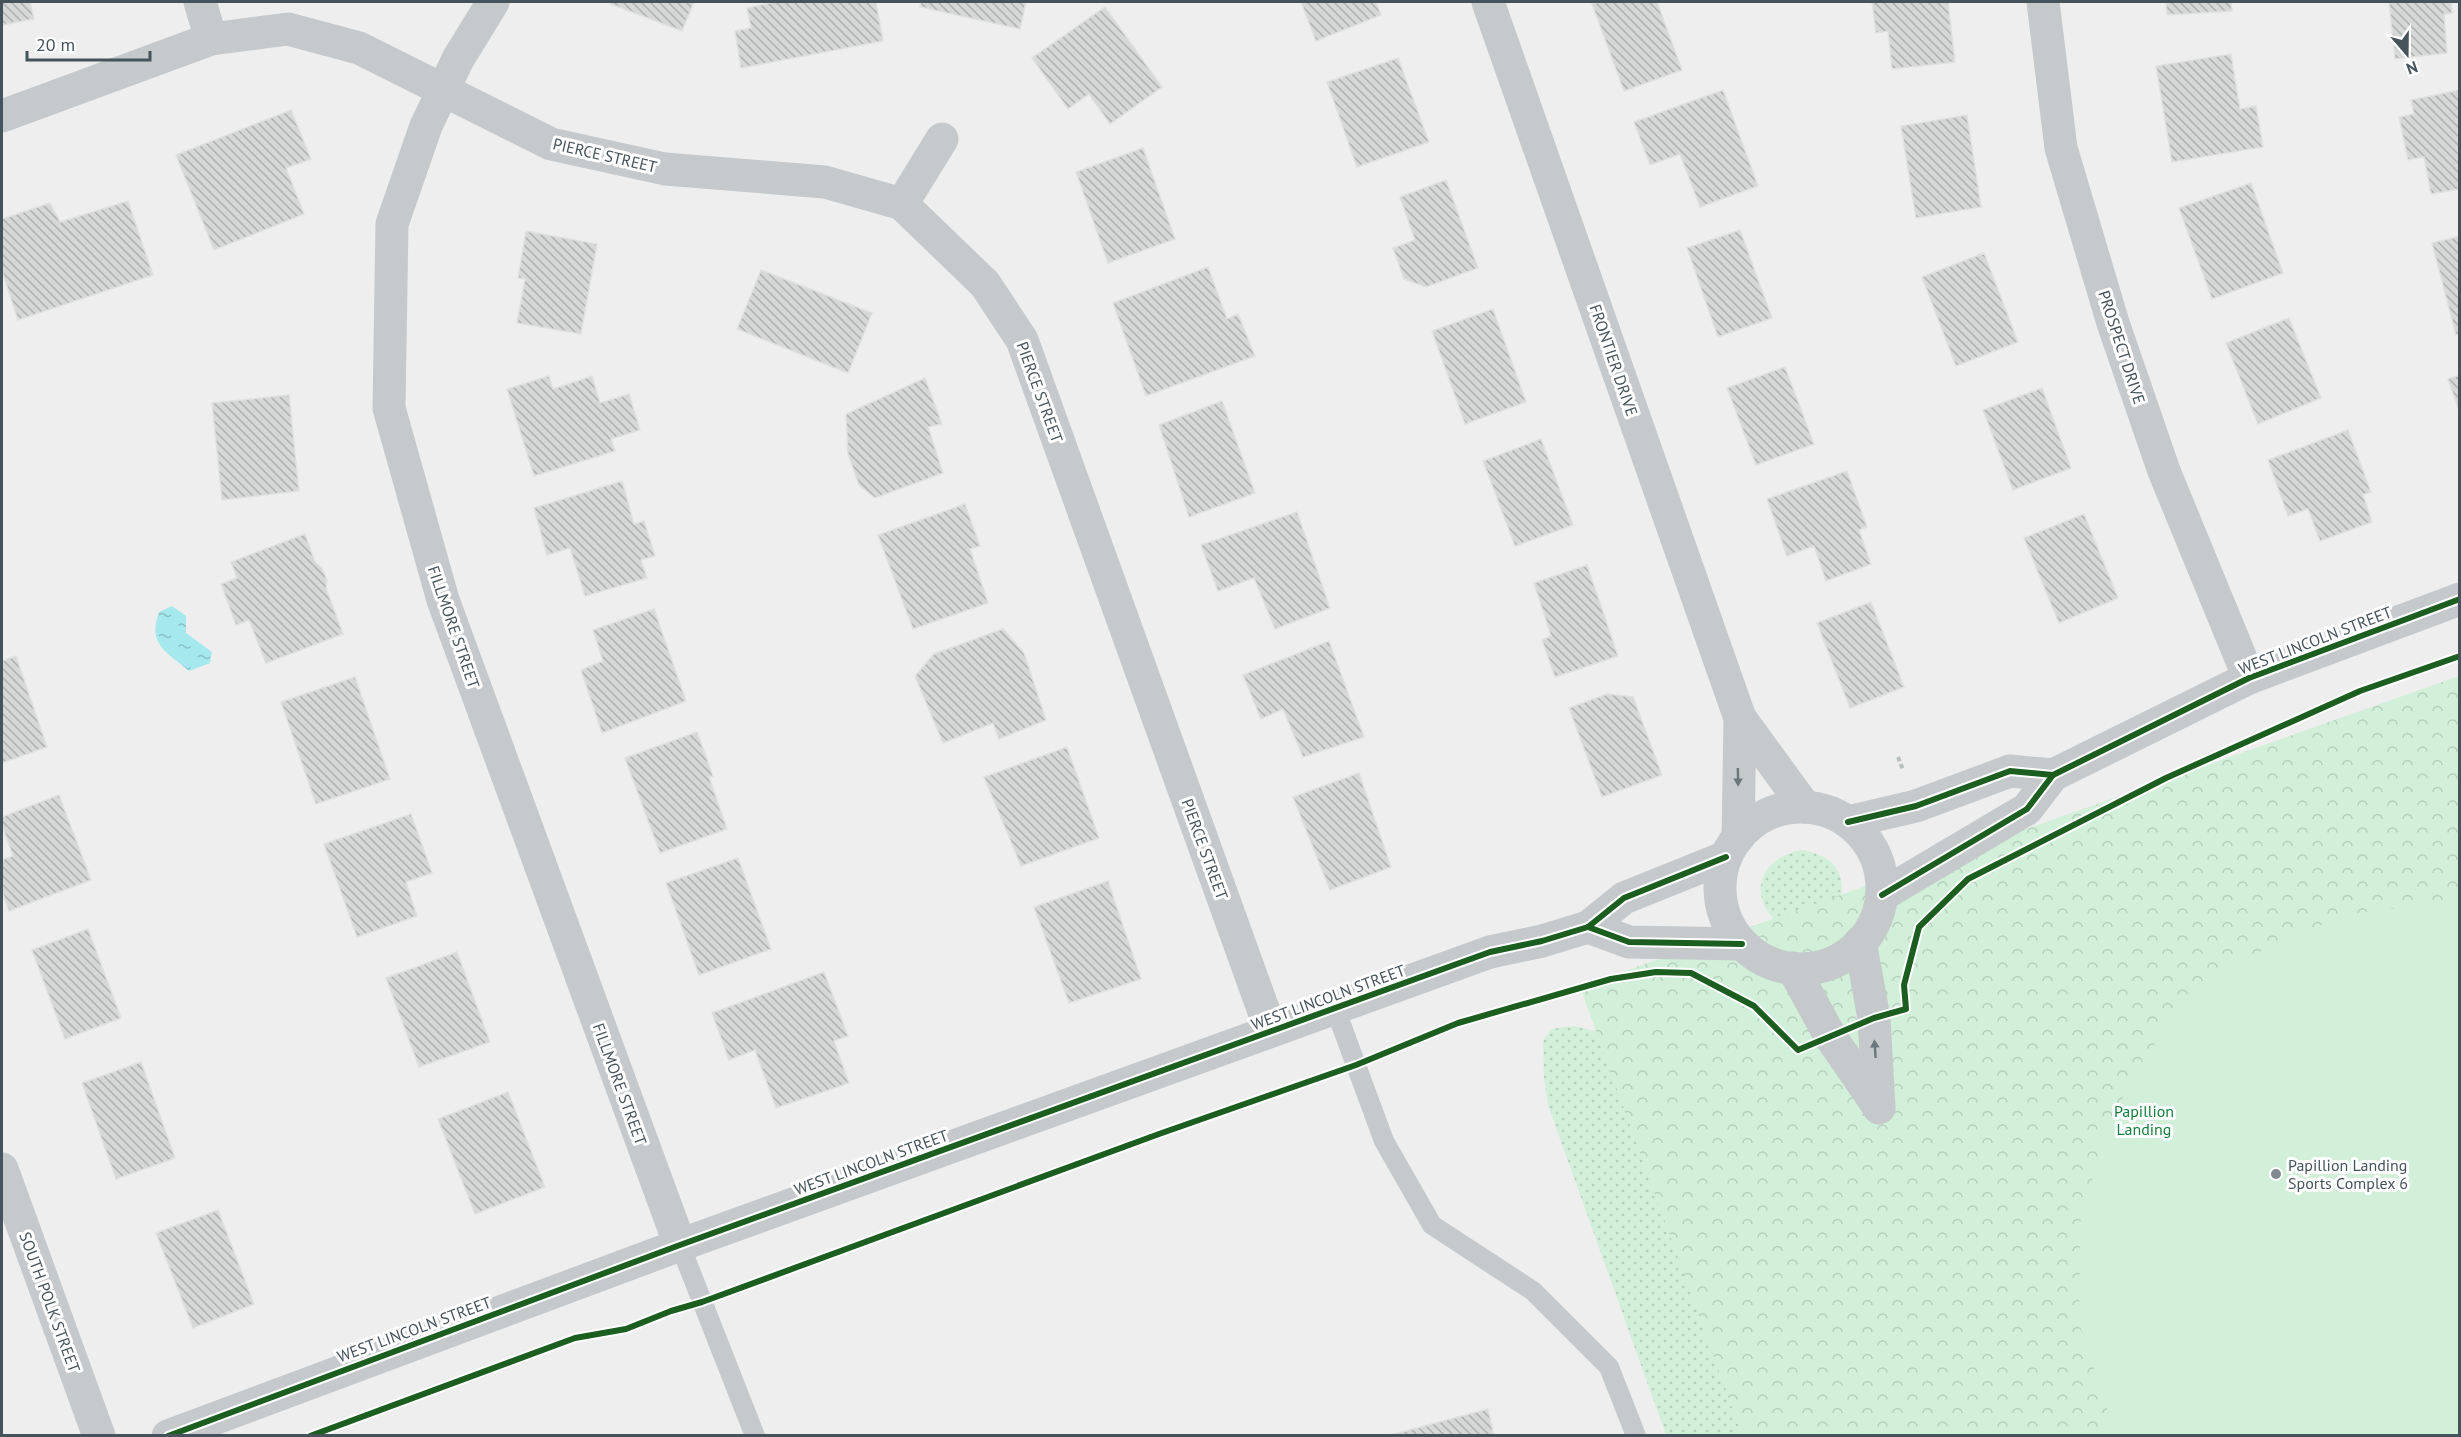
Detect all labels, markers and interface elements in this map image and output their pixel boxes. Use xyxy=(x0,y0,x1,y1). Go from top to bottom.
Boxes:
scale bar xyxy=(27,24,150,62)
north arrow xyxy=(2377,24,2437,84)
text: 20 m xyxy=(36,33,75,56)
text: N xyxy=(2404,57,2420,79)
street label: PIERCE STREET xyxy=(551,133,659,177)
street label: PROSPECT DRIVE xyxy=(2094,288,2150,406)
street label: FRONTIER DRIVE xyxy=(1585,301,1643,419)
street label: PIERCE STREET xyxy=(1012,339,1068,445)
street label: FILLMORE STREET xyxy=(424,563,484,691)
street label: WEST LINCOLN STREET xyxy=(2236,602,2395,678)
one-way arrow xyxy=(1733,767,1743,786)
street label: PIERCE STREET xyxy=(1177,796,1233,902)
street label: WEST LINCOLN STREET xyxy=(1248,960,1408,1034)
street label: FILLMORE STREET xyxy=(589,1020,651,1148)
one-way arrow xyxy=(1871,1040,1880,1059)
park label: Papillion Landing xyxy=(2114,1101,2174,1139)
street label: WEST LINCOLN STREET xyxy=(791,1125,951,1199)
place label: Papillion Landing Sports Complex 6 xyxy=(2288,1155,2408,1193)
marker: Papillion Landing Sports Complex 6 xyxy=(2269,1167,2283,1181)
street label: SOUTH POLK STREET xyxy=(15,1229,85,1375)
street label: WEST LINCOLN STREET xyxy=(334,1292,494,1366)

